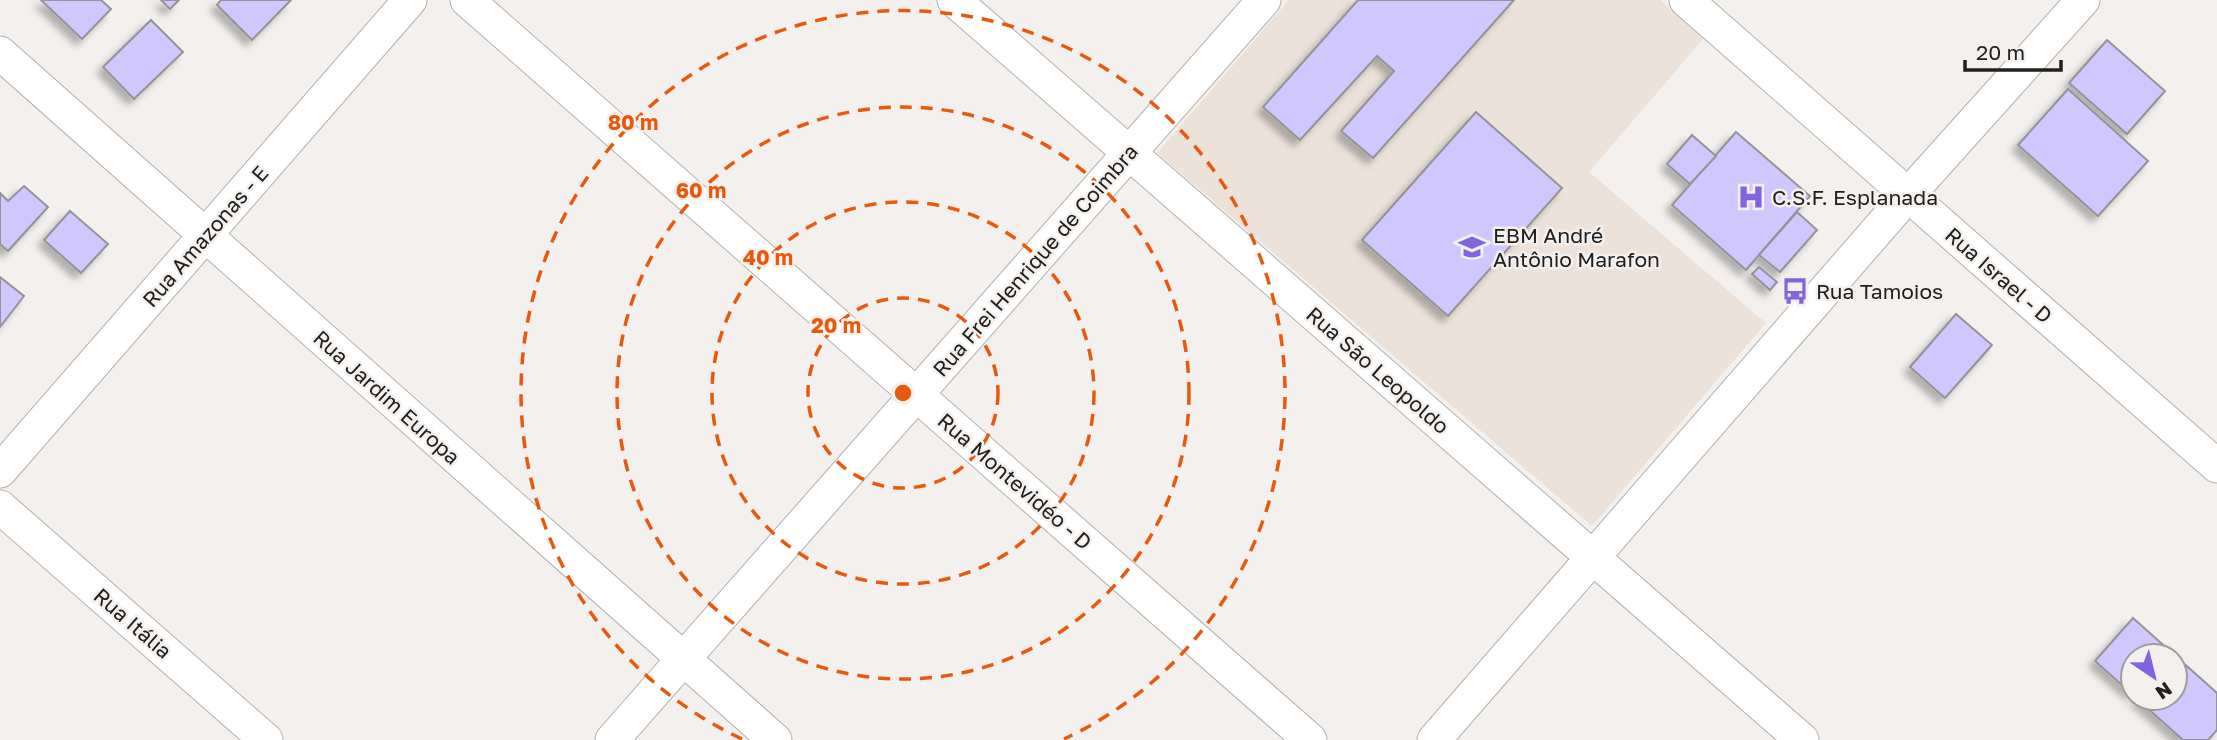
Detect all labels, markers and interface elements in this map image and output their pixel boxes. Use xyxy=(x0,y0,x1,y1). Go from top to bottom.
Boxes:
scale bar xyxy=(1965,28,2061,72)
text: 20 m xyxy=(1976,39,2025,65)
text: 80 m xyxy=(608,109,658,135)
street label: Rua Frei Henrique de Coimbra xyxy=(927,139,1143,381)
street label: Rua Amazonas - E xyxy=(137,160,273,312)
text: 60 m xyxy=(676,177,726,203)
hospital icon: C.S.F. Esplanada xyxy=(1736,182,1766,212)
place label: C.S.F. Esplanada xyxy=(1772,184,1938,210)
street label: Rua Israel - D xyxy=(1940,221,2058,329)
place label: EBM André Antônio Marafon xyxy=(1493,222,1660,272)
school or university icon: EBM André Antônio Marafon xyxy=(1457,232,1487,262)
text: 40 m xyxy=(743,244,793,270)
bus stop icon: Rua Tamoios xyxy=(1780,276,1810,306)
place label: Rua Tamoios xyxy=(1816,278,1943,304)
street label: Rua São Leopoldo xyxy=(1301,301,1455,439)
text: 20 m xyxy=(811,312,861,338)
street label: Rua Jardim Europa xyxy=(308,324,466,470)
centre of rings xyxy=(891,381,915,405)
street label: Rua Montevidéo - D xyxy=(933,407,1097,555)
street label: Rua Itália xyxy=(89,582,177,664)
north arrow xyxy=(2119,642,2189,712)
text: N xyxy=(2152,678,2177,705)

